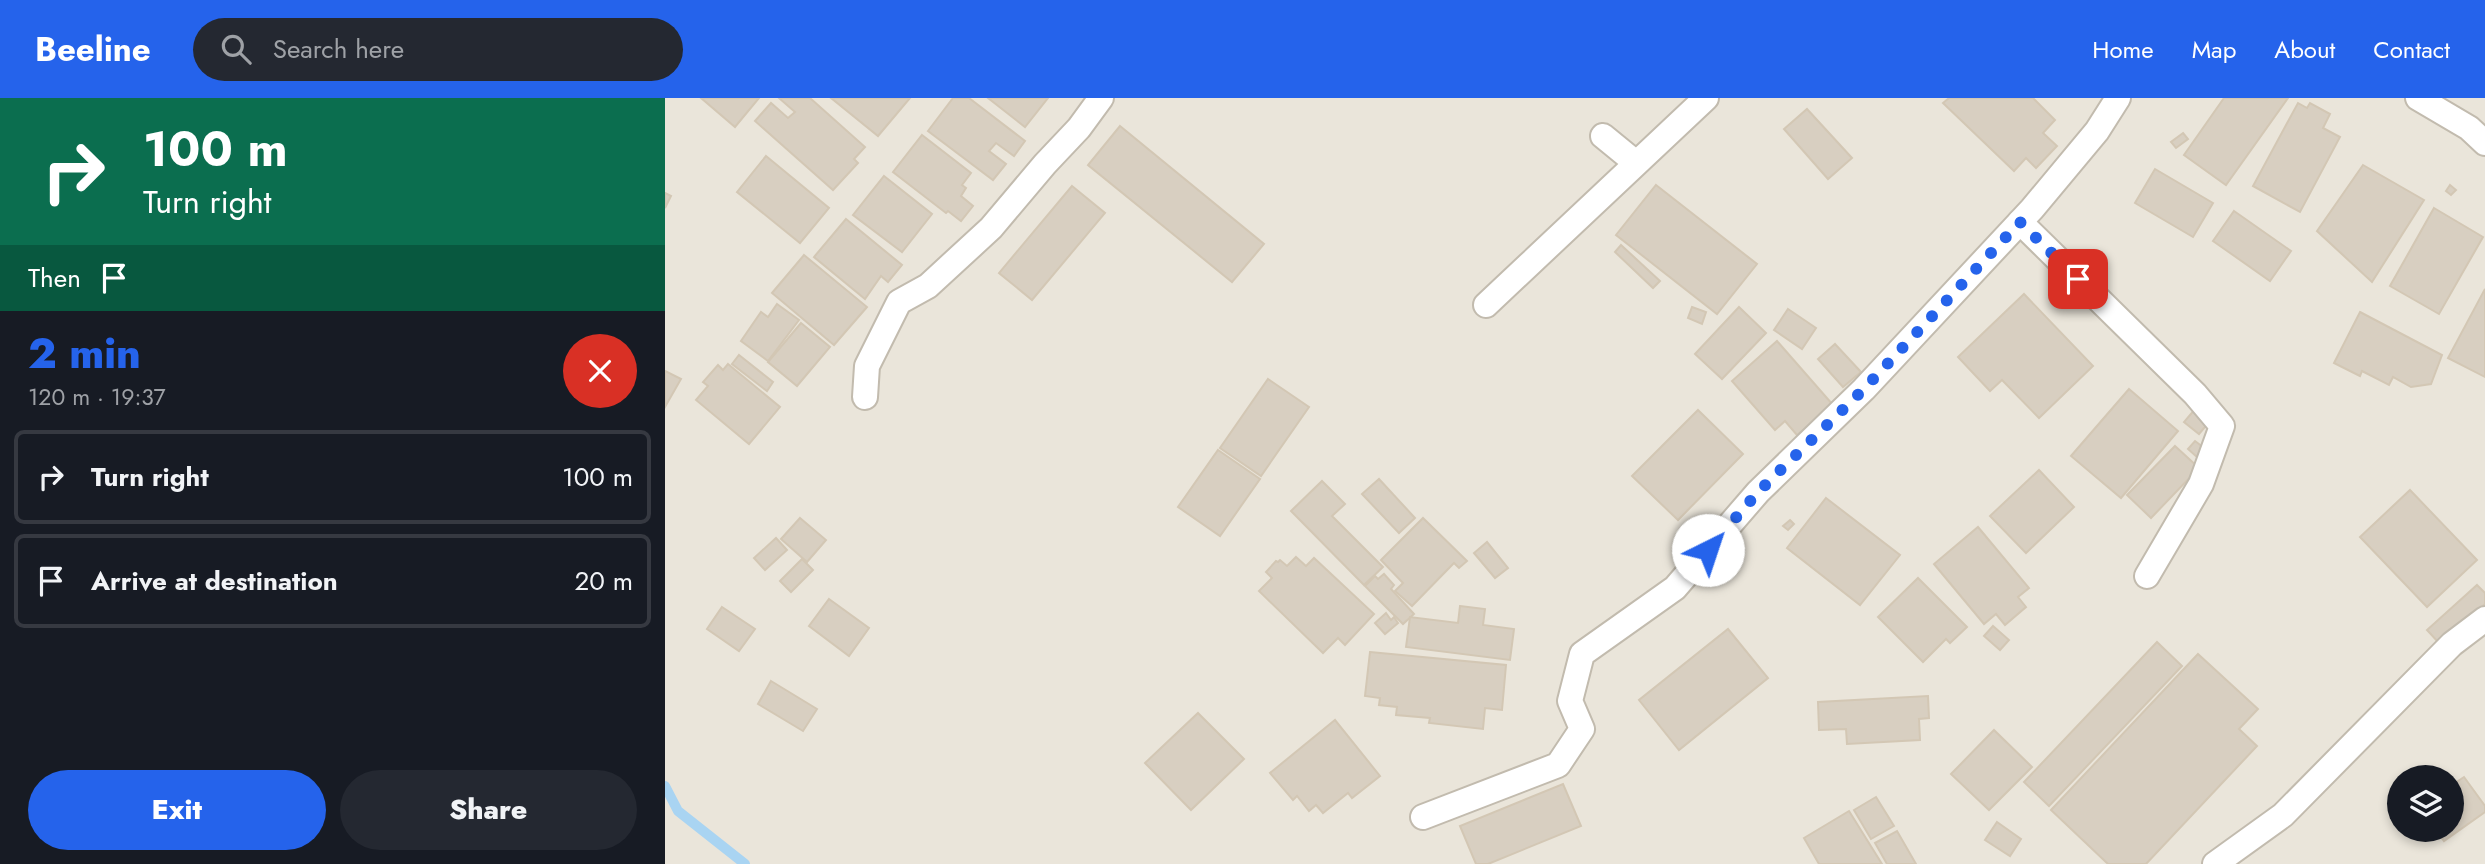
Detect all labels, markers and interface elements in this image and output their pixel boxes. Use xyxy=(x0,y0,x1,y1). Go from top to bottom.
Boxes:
search box xyxy=(193,18,683,81)
text: Beeline xyxy=(35,26,151,73)
icon: search xyxy=(217,30,255,68)
text: Search here xyxy=(273,30,404,68)
text: Home xyxy=(2092,32,2154,67)
text: Map xyxy=(2192,32,2236,67)
text: About xyxy=(2274,32,2335,67)
text: Contact xyxy=(2373,32,2450,67)
text: 100 m xyxy=(143,114,288,184)
icon: right xyxy=(28,126,119,217)
text: Turn right xyxy=(143,179,272,225)
pin xyxy=(2048,249,2108,309)
text: Then xyxy=(28,259,81,297)
icon: arrive xyxy=(95,259,133,297)
icon: arrive xyxy=(2059,260,2097,298)
text: 2 min xyxy=(28,323,141,384)
button: close xyxy=(563,334,637,408)
text: 120 m · 19:37 xyxy=(28,380,166,414)
icon: right xyxy=(32,458,70,496)
text: Turn right xyxy=(91,458,209,496)
text: 100 m xyxy=(562,458,633,496)
position arrow xyxy=(1671,513,1745,587)
icon: arrive xyxy=(32,562,70,600)
text: Arrive at destination xyxy=(91,562,338,600)
text: 20 m xyxy=(575,562,633,600)
map controls xyxy=(2387,765,2464,842)
button: layers xyxy=(2387,765,2464,842)
button: Exit xyxy=(28,770,326,850)
button: Share xyxy=(340,770,637,850)

